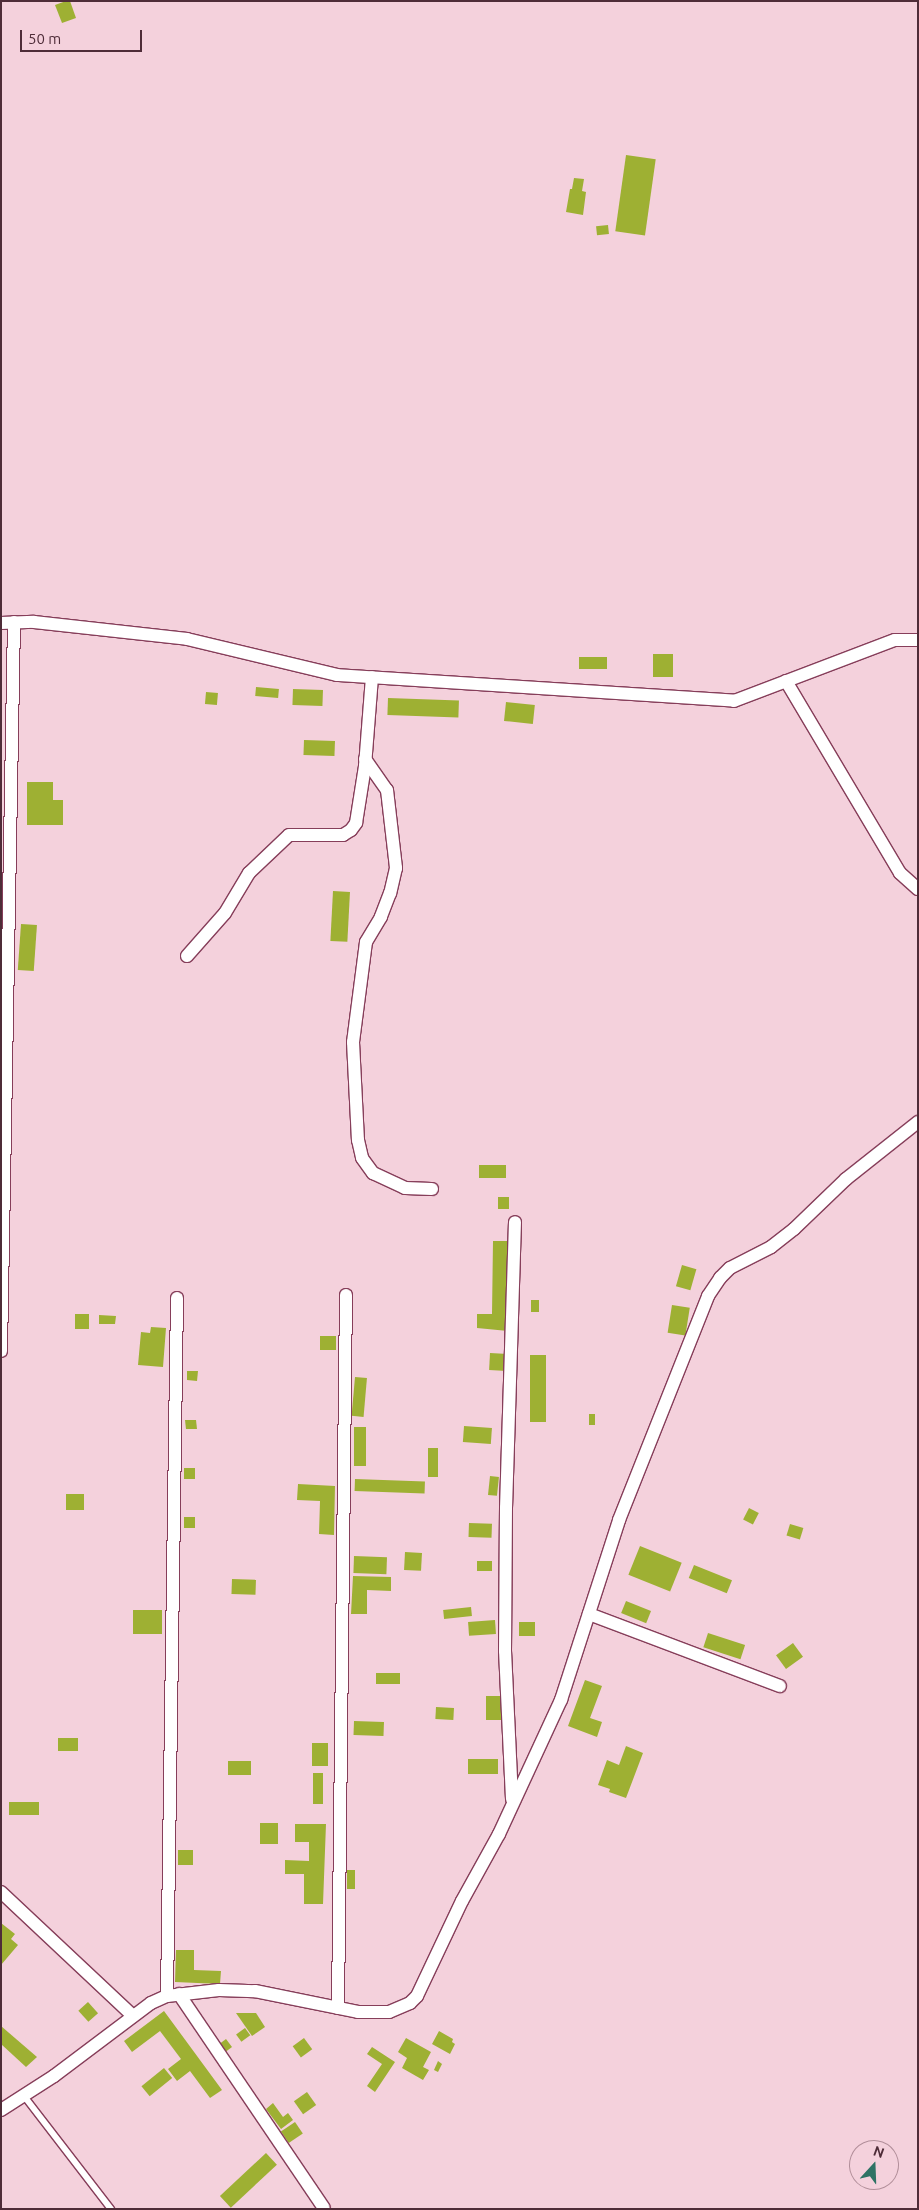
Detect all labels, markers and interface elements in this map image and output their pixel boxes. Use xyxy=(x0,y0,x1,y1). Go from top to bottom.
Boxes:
scale bar xyxy=(22,20,145,52)
text: 50 m xyxy=(28,30,61,47)
north arrow xyxy=(849,2140,899,2190)
text: N xyxy=(871,2143,886,2161)

